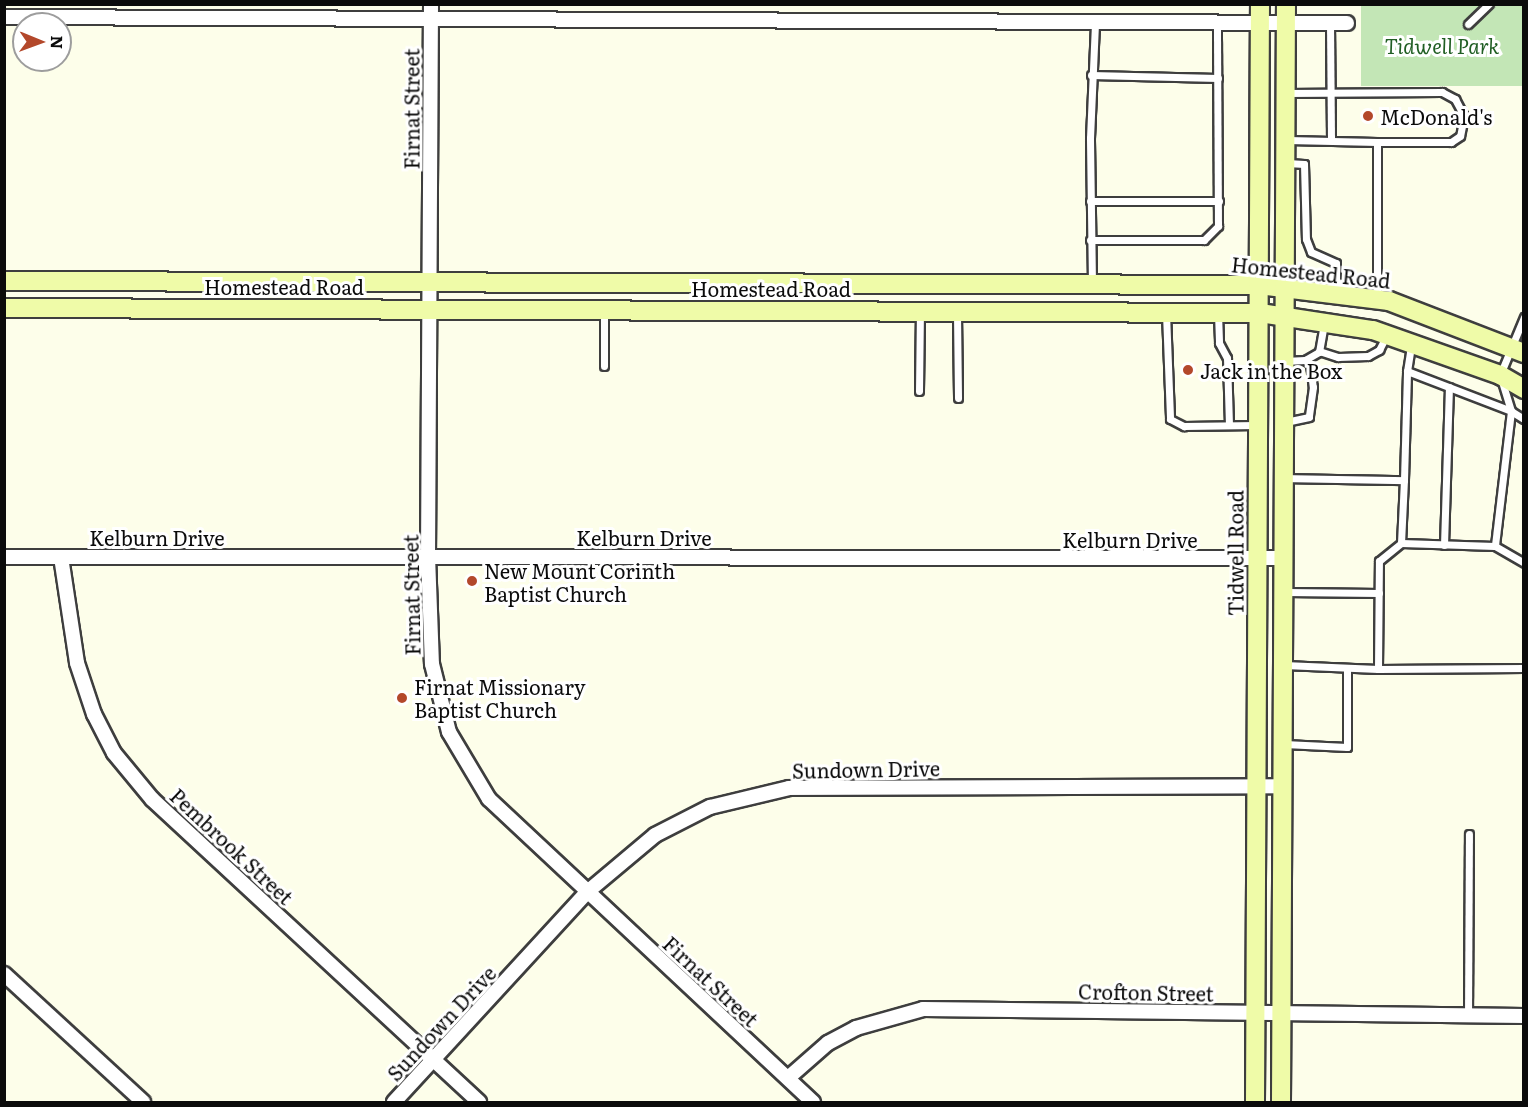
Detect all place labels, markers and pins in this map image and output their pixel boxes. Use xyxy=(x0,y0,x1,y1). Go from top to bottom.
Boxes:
place label: McDonald's xyxy=(1380,104,1492,128)
marker: McDonald's xyxy=(1361,109,1375,123)
place label: Jack in the Box xyxy=(1200,358,1342,382)
marker: Jack in the Box xyxy=(1181,363,1195,377)
place label: New Mount Corinth Baptist Church xyxy=(484,558,675,605)
marker: New Mount Corinth Baptist Church xyxy=(465,574,479,588)
place label: Firnat Missionary Baptist Church xyxy=(414,674,585,721)
marker: Firnat Missionary Baptist Church xyxy=(395,691,409,705)

